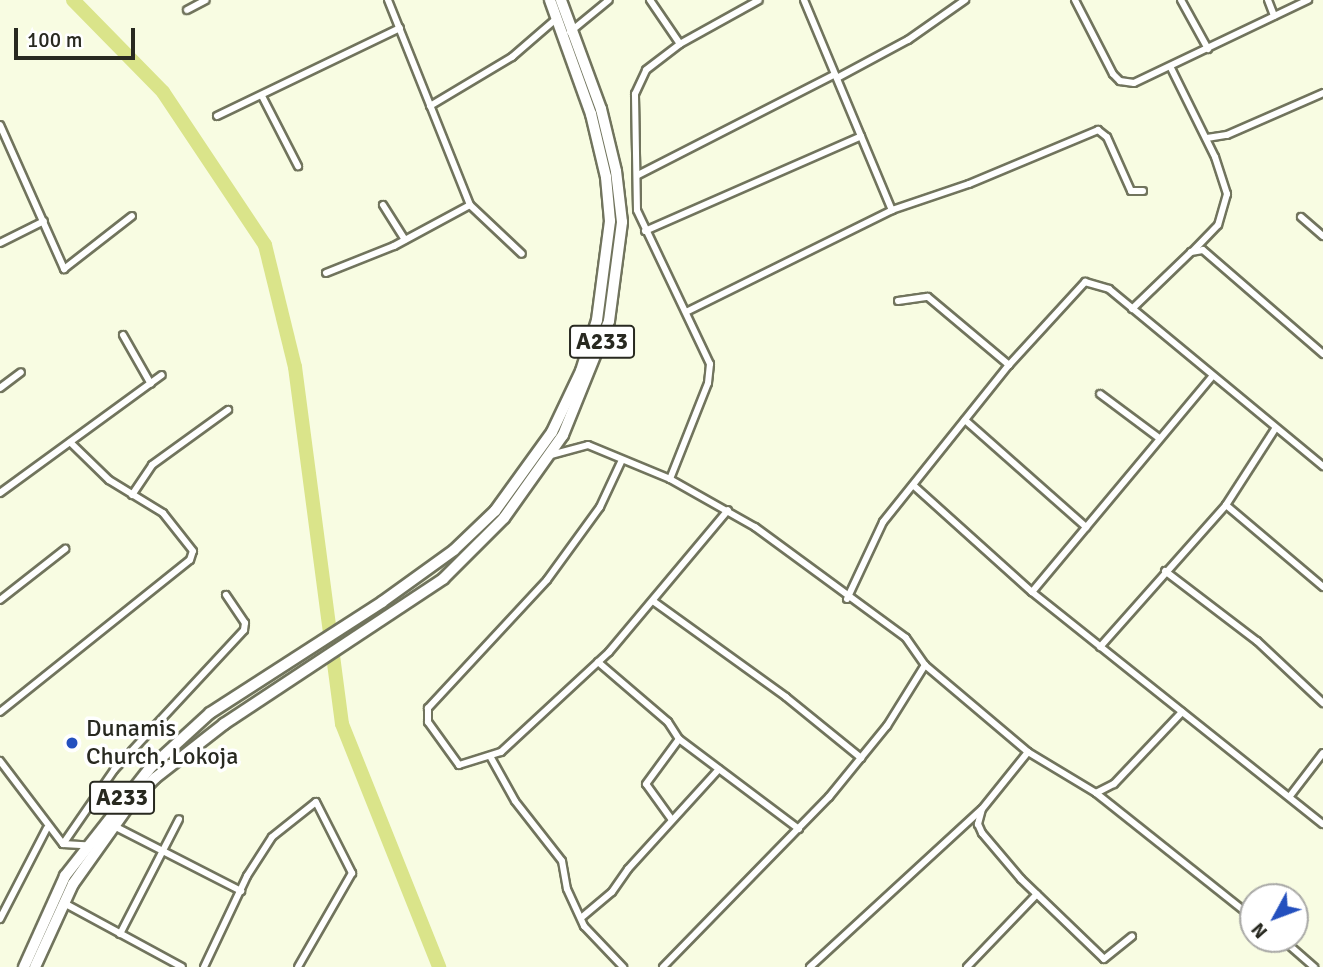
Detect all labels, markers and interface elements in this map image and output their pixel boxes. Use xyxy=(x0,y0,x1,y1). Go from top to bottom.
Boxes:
scale bar xyxy=(18,14,138,58)
text: 100 m xyxy=(27,27,82,53)
road number: A233 xyxy=(569,322,635,362)
place label: Dunamis Church, Lokoja xyxy=(86,715,238,771)
marker: Dunamis Church, Lokoja xyxy=(64,735,80,751)
road number: A233 xyxy=(89,778,155,818)
north arrow xyxy=(1239,883,1309,953)
text: N xyxy=(1246,918,1273,943)

